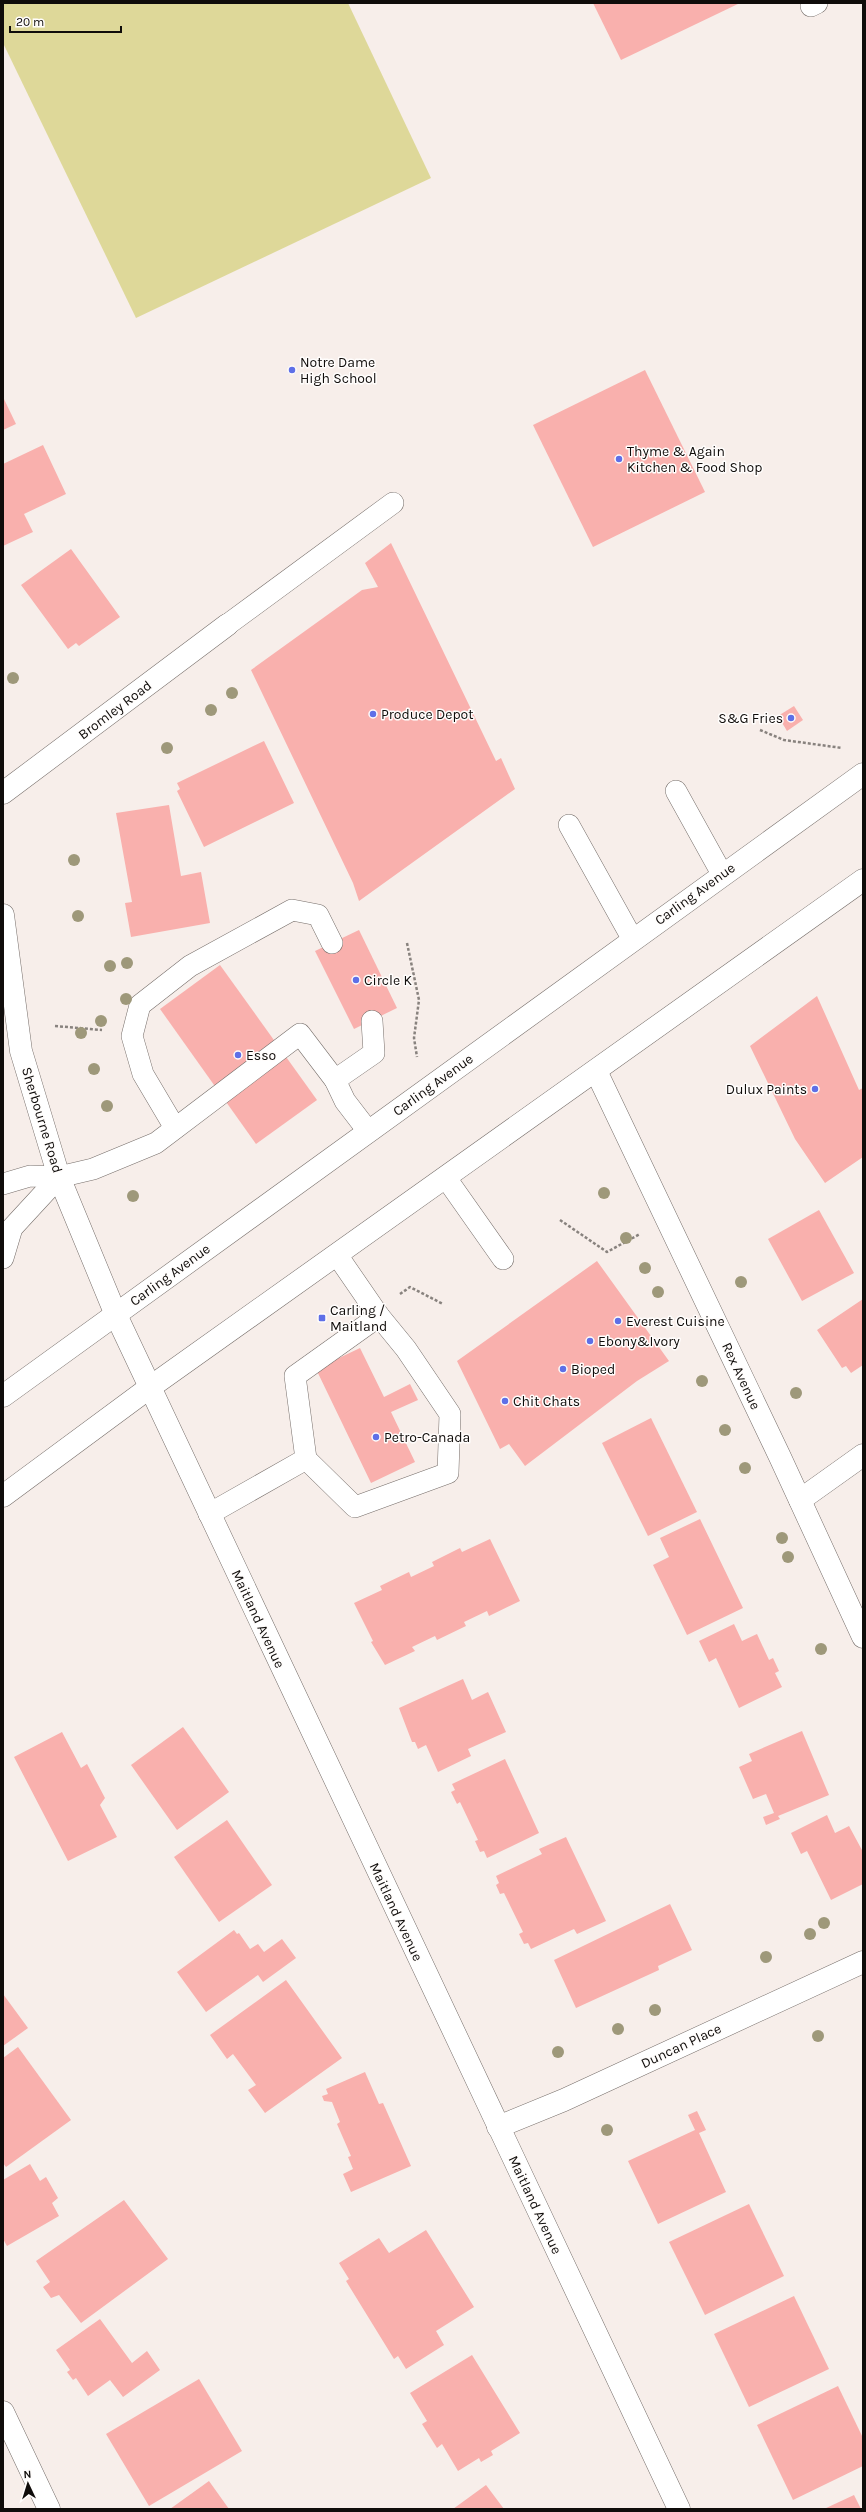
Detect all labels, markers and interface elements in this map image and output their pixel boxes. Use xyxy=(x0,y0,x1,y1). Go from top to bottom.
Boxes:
scale bar xyxy=(10,8,121,34)
text: 20 m xyxy=(16,15,44,29)
place label: Notre Dame High School xyxy=(300,354,377,387)
marker: Notre Dame High School xyxy=(287,365,297,375)
place label: Thyme & Again Kitchen & Food Shop xyxy=(627,443,762,476)
marker: Thyme & Again Kitchen & Food Shop xyxy=(614,454,624,464)
street label: Bromley Road xyxy=(75,677,155,743)
place label: Produce Depot xyxy=(381,706,474,723)
marker: Produce Depot xyxy=(368,709,378,719)
place label: S&G Fries xyxy=(718,710,783,727)
marker: S&G Fries xyxy=(786,713,796,723)
street label: Carling Avenue xyxy=(651,859,739,929)
place label: Circle K xyxy=(364,972,412,989)
marker: Circle K xyxy=(351,975,361,985)
place label: Esso xyxy=(246,1047,276,1064)
marker: Esso xyxy=(233,1050,243,1060)
street label: Carling Avenue xyxy=(389,1050,477,1120)
street label: Sherbourne Road xyxy=(18,1065,66,1175)
place label: Dulux Paints xyxy=(726,1081,807,1098)
marker: Dulux Paints xyxy=(810,1084,820,1094)
street label: Carling Avenue xyxy=(126,1240,214,1310)
place label: Carling / Maitland xyxy=(330,1302,387,1335)
marker: Carling / Maitland xyxy=(317,1313,327,1323)
place label: Everest Cuisine xyxy=(626,1313,725,1330)
marker: Everest Cuisine xyxy=(613,1316,623,1326)
place label: Ebony&Ivory xyxy=(598,1333,680,1350)
marker: Ebony&Ivory xyxy=(585,1336,595,1346)
street label: Rex Avenue xyxy=(718,1340,764,1412)
place label: Bioped xyxy=(571,1361,615,1378)
marker: Bioped xyxy=(558,1364,568,1374)
place label: Chit Chats xyxy=(513,1393,580,1410)
marker: Chit Chats xyxy=(500,1396,510,1406)
place label: Petro-Canada xyxy=(384,1429,470,1446)
marker: Petro-Canada xyxy=(371,1432,381,1442)
street label: Maitland Avenue xyxy=(228,1567,288,1671)
street label: Maitland Avenue xyxy=(366,1860,426,1964)
street label: Duncan Place xyxy=(638,2020,724,2072)
street label: Maitland Avenue xyxy=(505,2153,565,2257)
north arrow xyxy=(8,2464,48,2504)
text: N xyxy=(23,2468,32,2481)

